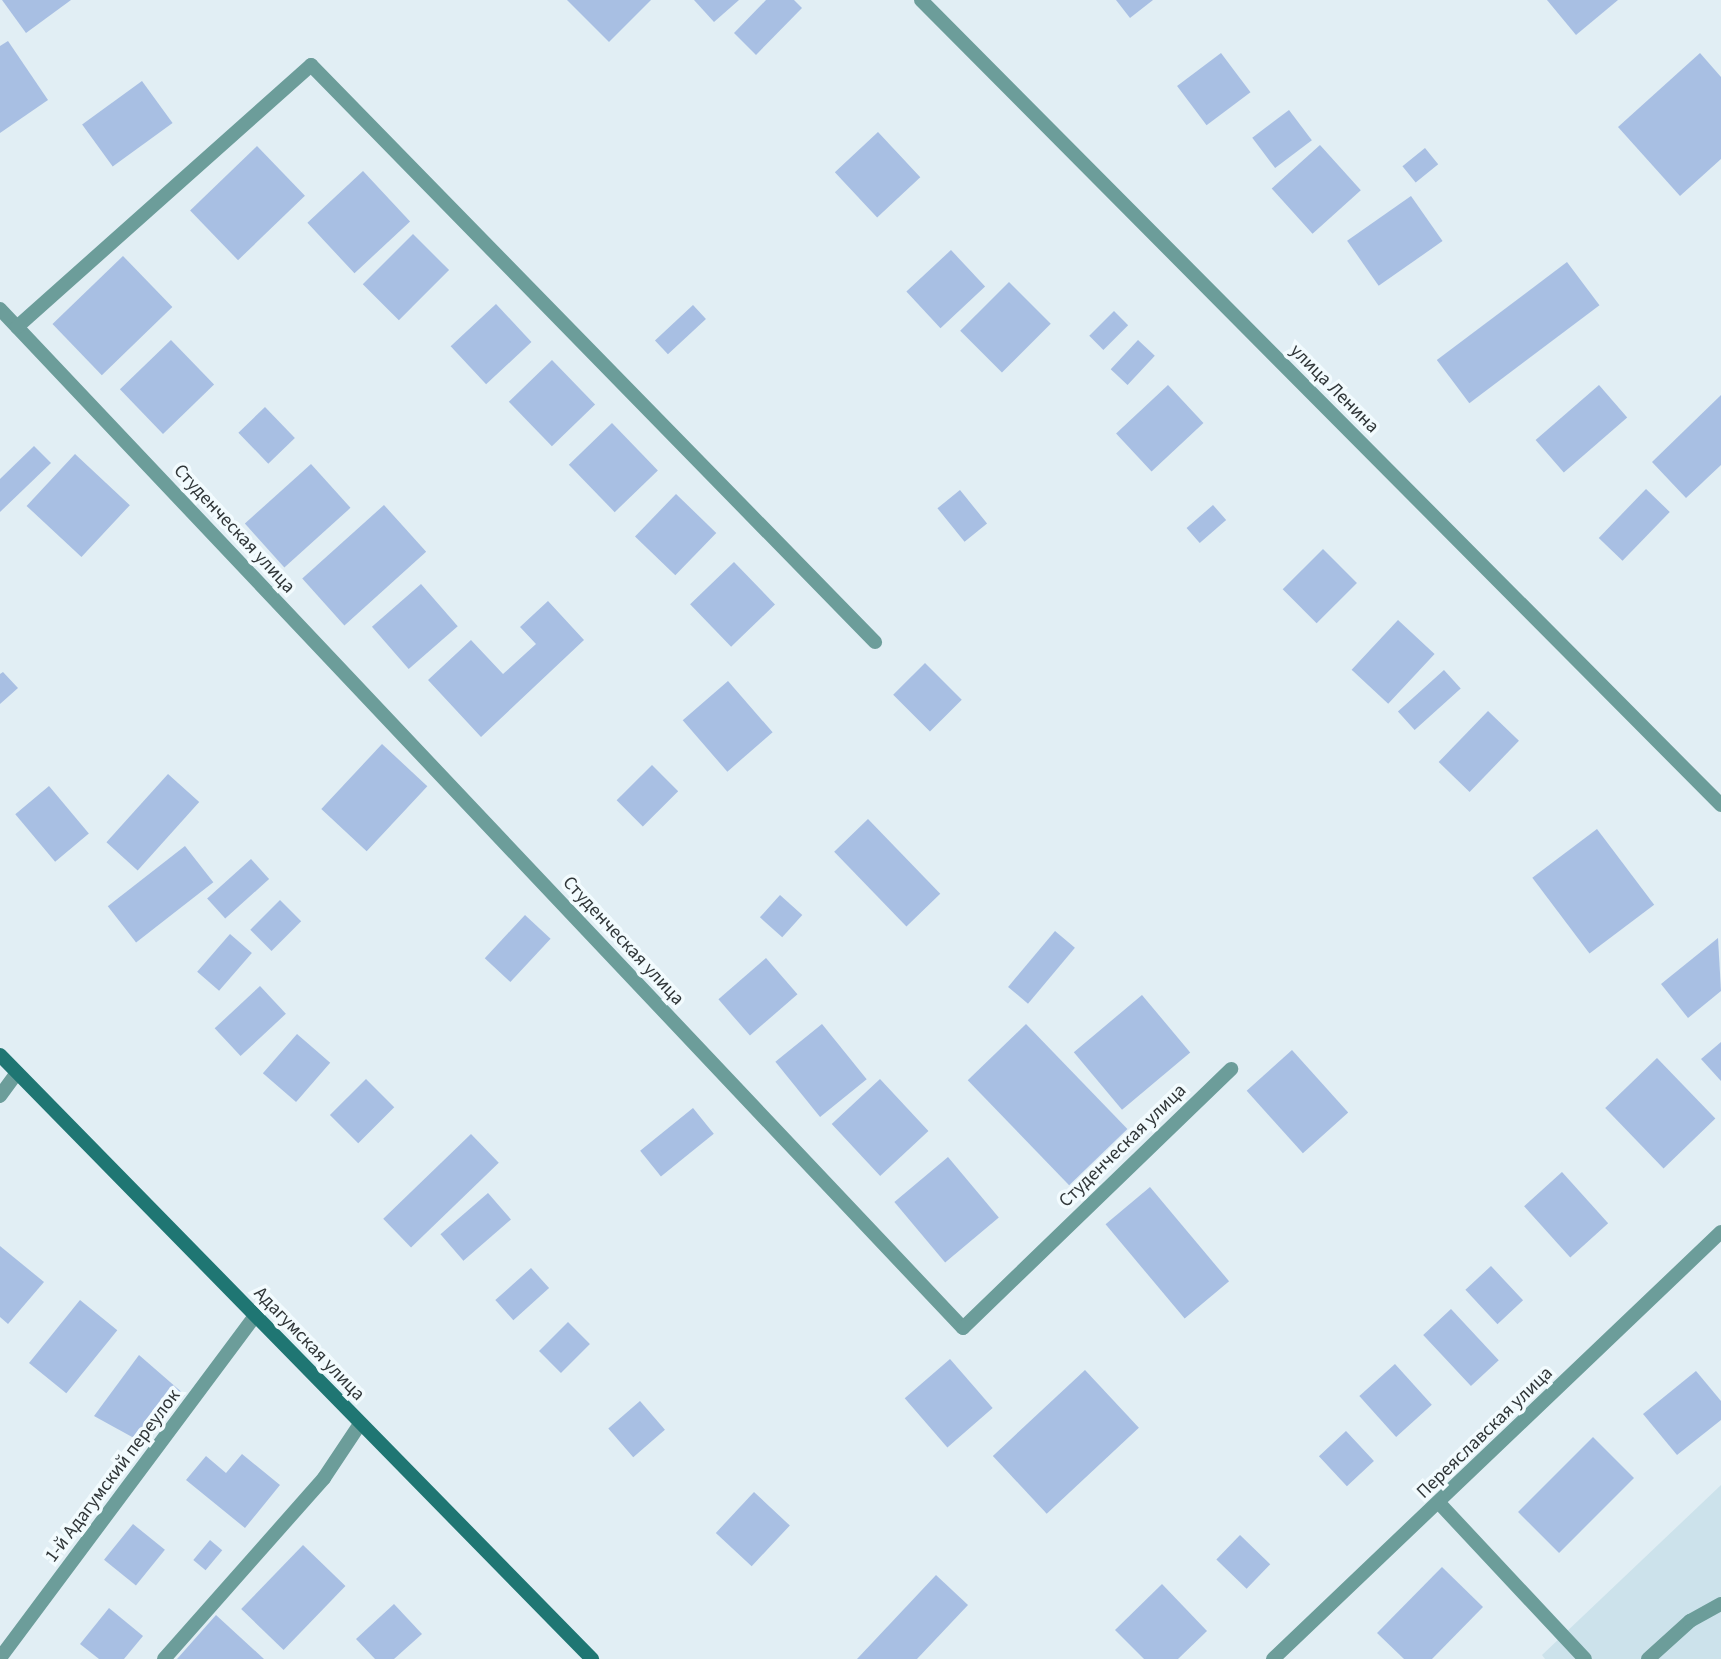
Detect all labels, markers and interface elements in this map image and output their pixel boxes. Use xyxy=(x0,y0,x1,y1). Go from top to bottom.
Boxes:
street label: улица Ленина xyxy=(1285,340,1383,438)
street label: Студенческая улица xyxy=(168,460,300,598)
street label: Студенческая улица xyxy=(557,872,689,1010)
street label: Студенческая улица xyxy=(1055,1079,1191,1213)
street label: Адагумская улица xyxy=(249,1282,369,1406)
street label: Переяславская улица xyxy=(1412,1362,1558,1504)
street label: 1-й Адагумский переулок xyxy=(40,1385,186,1567)

